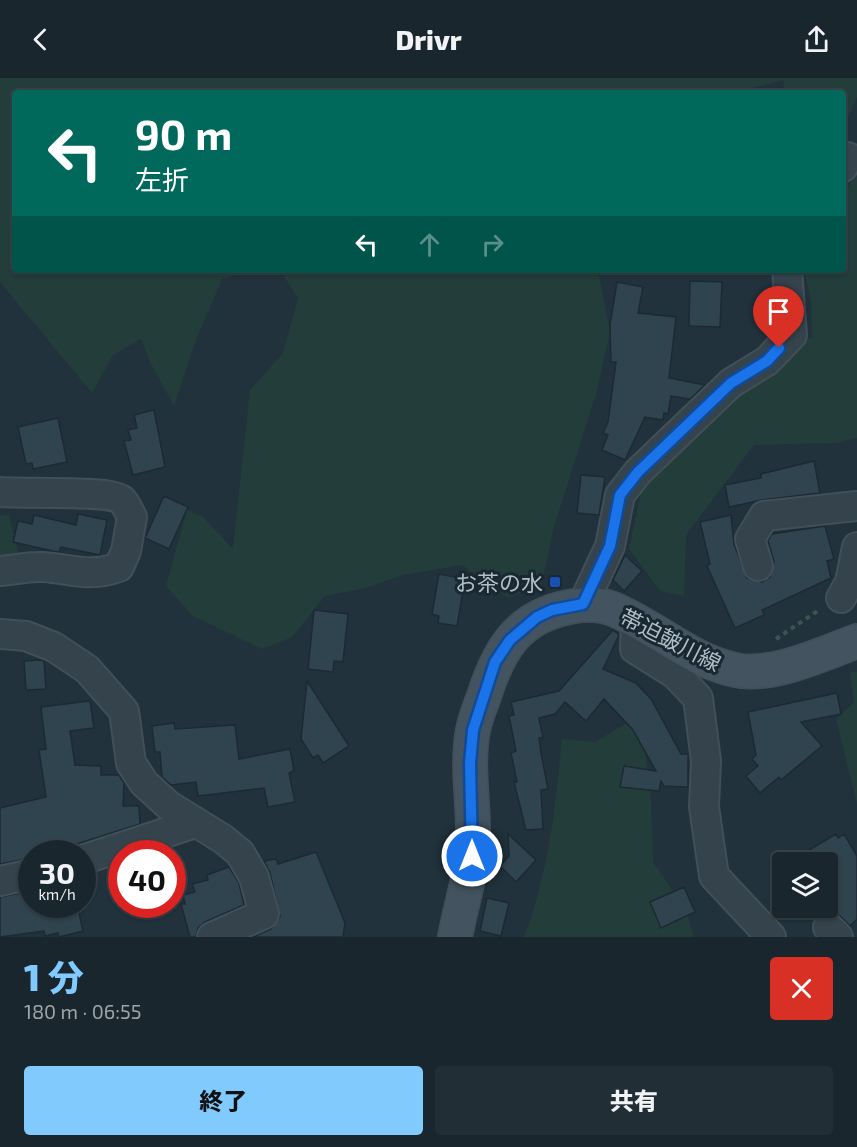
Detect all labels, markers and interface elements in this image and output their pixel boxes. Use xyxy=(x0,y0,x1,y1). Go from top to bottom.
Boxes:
icon: back xyxy=(24,23,57,56)
text: Drivr xyxy=(395,23,462,55)
icon: share xyxy=(800,23,833,56)
text: 90 m xyxy=(135,108,232,158)
icon: left xyxy=(36,114,114,192)
text: 左折 xyxy=(135,163,189,195)
icon: left xyxy=(350,228,383,261)
icon: ahead xyxy=(413,228,446,261)
icon: right xyxy=(476,228,509,261)
pin xyxy=(753,286,804,348)
icon: arrive xyxy=(762,295,795,328)
place label: お茶の水 xyxy=(455,569,543,595)
marker: お茶の水 xyxy=(548,575,562,589)
street label: 帯迫皷川線 xyxy=(616,602,726,676)
position arrow xyxy=(440,824,504,888)
speed limit sign: 40 xyxy=(108,840,186,918)
map controls xyxy=(772,852,838,918)
button: layers xyxy=(772,852,838,918)
text: 30 xyxy=(39,854,75,890)
text: km/h xyxy=(38,885,76,903)
text: 1 分 xyxy=(24,955,84,998)
button: close xyxy=(770,957,833,1020)
text: 180 m · 06:55 xyxy=(24,999,141,1023)
button: 終了 xyxy=(24,1066,423,1135)
button: 共有 xyxy=(435,1066,833,1135)

